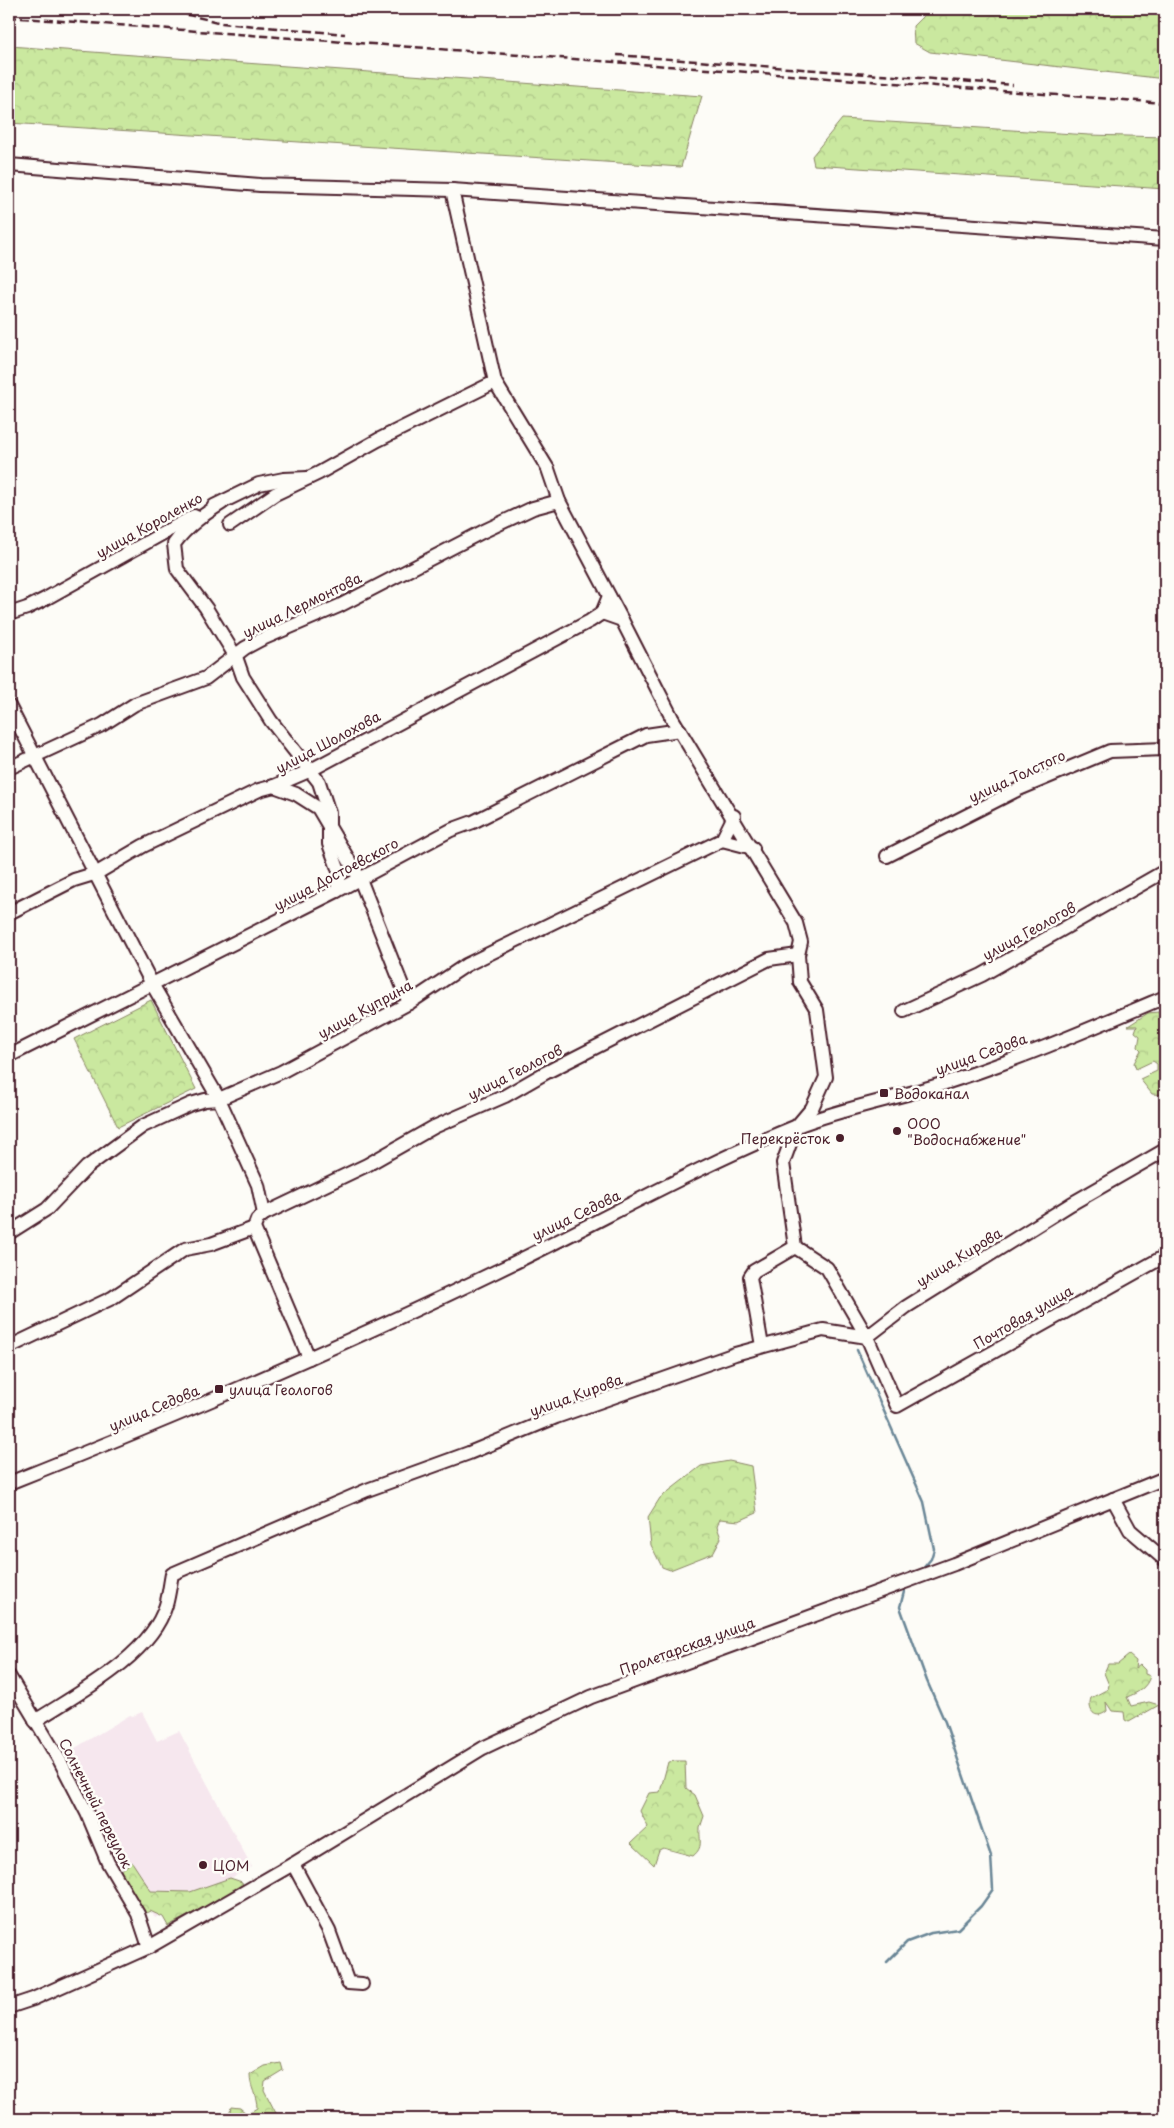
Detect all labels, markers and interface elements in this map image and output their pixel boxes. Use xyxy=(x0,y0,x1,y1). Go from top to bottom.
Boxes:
street label: улица Короленко xyxy=(92,487,206,563)
street label: улица Лермонтова xyxy=(239,567,365,643)
street label: улица Шолохова xyxy=(272,705,384,779)
street label: улица Толстого xyxy=(965,744,1069,808)
street label: улица Достоевского xyxy=(270,832,402,916)
street label: улица Геологов xyxy=(979,897,1079,965)
street label: улица Куприна xyxy=(314,974,416,1044)
street label: улица Седова xyxy=(932,1028,1030,1080)
street label: улица Геологов xyxy=(464,1039,566,1105)
place label: Водоканал xyxy=(894,1083,969,1104)
marker: Водоканал xyxy=(878,1087,890,1099)
place label: ООО "Водоснабжение" xyxy=(907,1113,1026,1150)
marker: ООО "Водоснабжение" xyxy=(891,1125,903,1137)
place label: Перекрёсток xyxy=(741,1128,831,1149)
marker: Перекрёсток xyxy=(834,1132,846,1144)
street label: улица Седова xyxy=(528,1184,624,1246)
street label: улица Кирова xyxy=(912,1222,1006,1292)
street label: Почтовая улица xyxy=(969,1280,1077,1354)
street label: улица Кирова xyxy=(527,1368,626,1422)
street label: улица Седова xyxy=(106,1379,203,1436)
place label: улица Геологов xyxy=(229,1379,333,1400)
marker: улица Геологов xyxy=(213,1383,225,1395)
street label: Пролетарская улица xyxy=(616,1612,758,1680)
street label: Солнечный переулок xyxy=(54,1734,138,1872)
place label: ЦОМ xyxy=(213,1855,249,1876)
marker: ЦОМ xyxy=(197,1859,209,1871)

